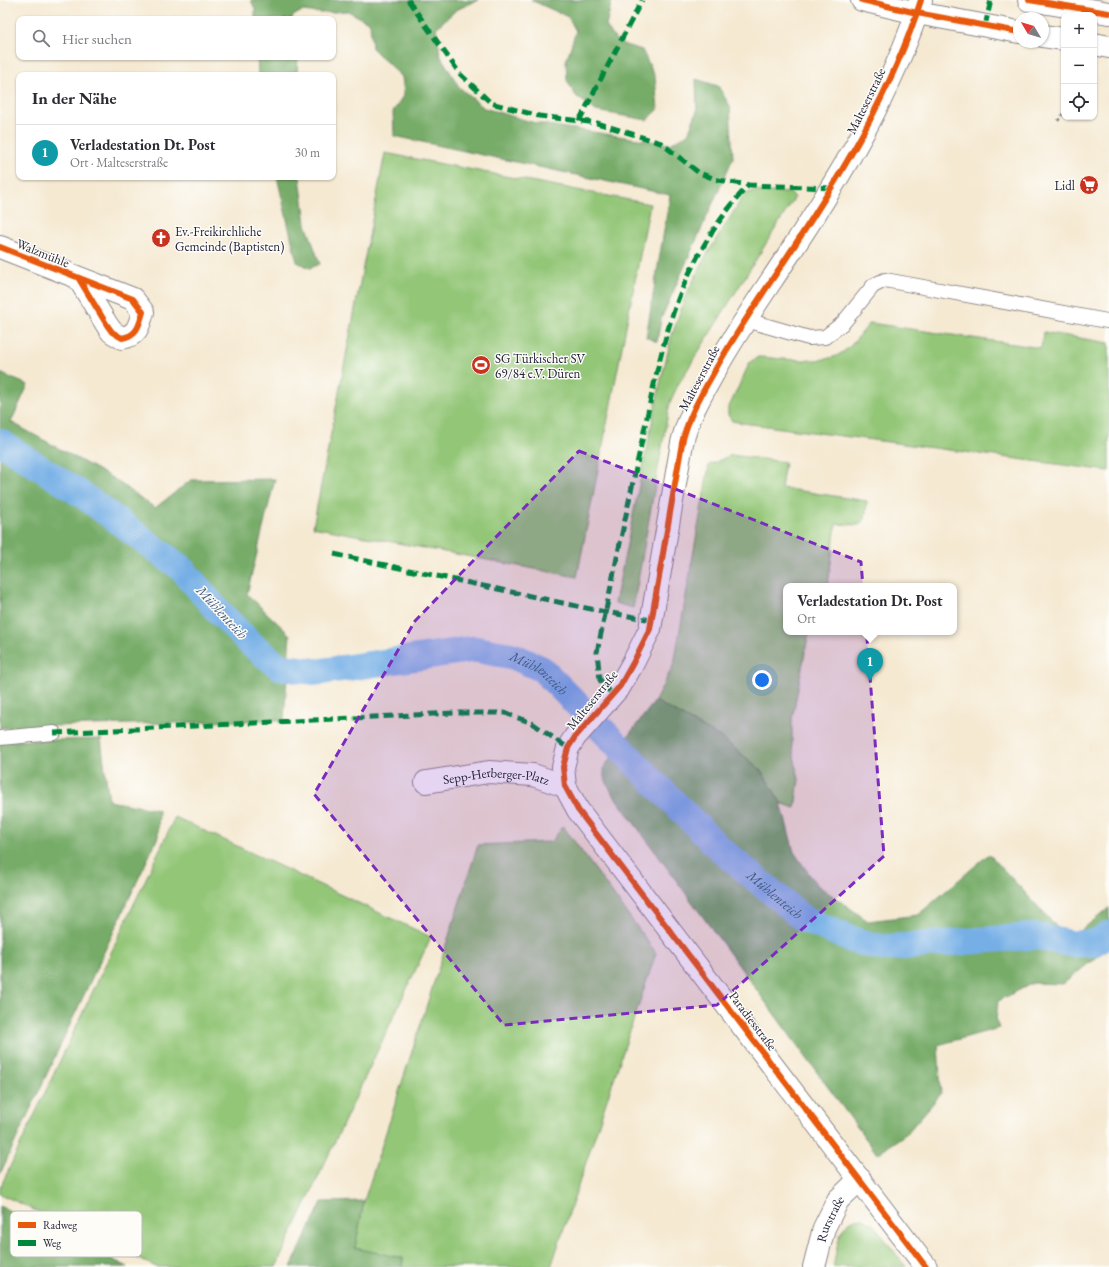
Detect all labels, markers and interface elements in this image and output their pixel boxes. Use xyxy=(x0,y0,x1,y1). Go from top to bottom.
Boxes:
north arrow xyxy=(1013,12,1049,48)
map controls xyxy=(1061,12,1097,120)
button: + xyxy=(1061,12,1097,48)
search box xyxy=(16,16,336,60)
icon: search xyxy=(30,27,52,49)
text: Hier suchen xyxy=(62,29,132,48)
button: − xyxy=(1061,48,1097,84)
street label: Malteserstraße xyxy=(843,65,889,137)
button: locate xyxy=(1061,84,1097,120)
text: In der Nähe xyxy=(32,87,117,109)
text: Verladestation Dt. Post xyxy=(70,135,215,154)
text: 1 xyxy=(42,144,48,161)
text: 30 m xyxy=(295,144,320,161)
text: Ort · Malteserstraße xyxy=(70,154,168,171)
supermarket icon: Lidl xyxy=(1078,174,1100,196)
place label: Lidl xyxy=(1055,177,1075,194)
place label: Ev.-Freikirchliche Gemeinde (Baptisten) xyxy=(175,223,284,255)
church icon: Ev.-Freikirchliche Gemeinde (Baptisten) xyxy=(150,227,172,249)
street label: Walzmühle xyxy=(14,235,72,271)
street label: Malteserstraße xyxy=(675,342,723,414)
place label: SG Türkischer SV 69/84 e.V. Düren xyxy=(495,350,586,382)
sports icon: SG Türkischer SV 69/84 e.V. Düren xyxy=(470,354,492,376)
water label: Mühlenteich xyxy=(192,581,252,643)
popup xyxy=(783,583,957,635)
text: Verladestation Dt. Post xyxy=(797,591,943,610)
text: Ort xyxy=(797,610,816,627)
water label: Mühlenteich xyxy=(506,646,572,699)
pin: 1 xyxy=(857,648,883,681)
street label: Malteserstraße xyxy=(563,667,621,733)
your location xyxy=(752,670,772,690)
street label: Sepp-Herberger-Platz xyxy=(442,763,552,789)
water label: Mühlenteich xyxy=(742,866,806,923)
street label: Paradiesstraße xyxy=(725,988,781,1054)
street label: Rurstraße xyxy=(812,1191,847,1244)
legend xyxy=(10,1211,142,1257)
text: Radweg xyxy=(43,1218,77,1232)
text: Weg xyxy=(43,1236,61,1250)

